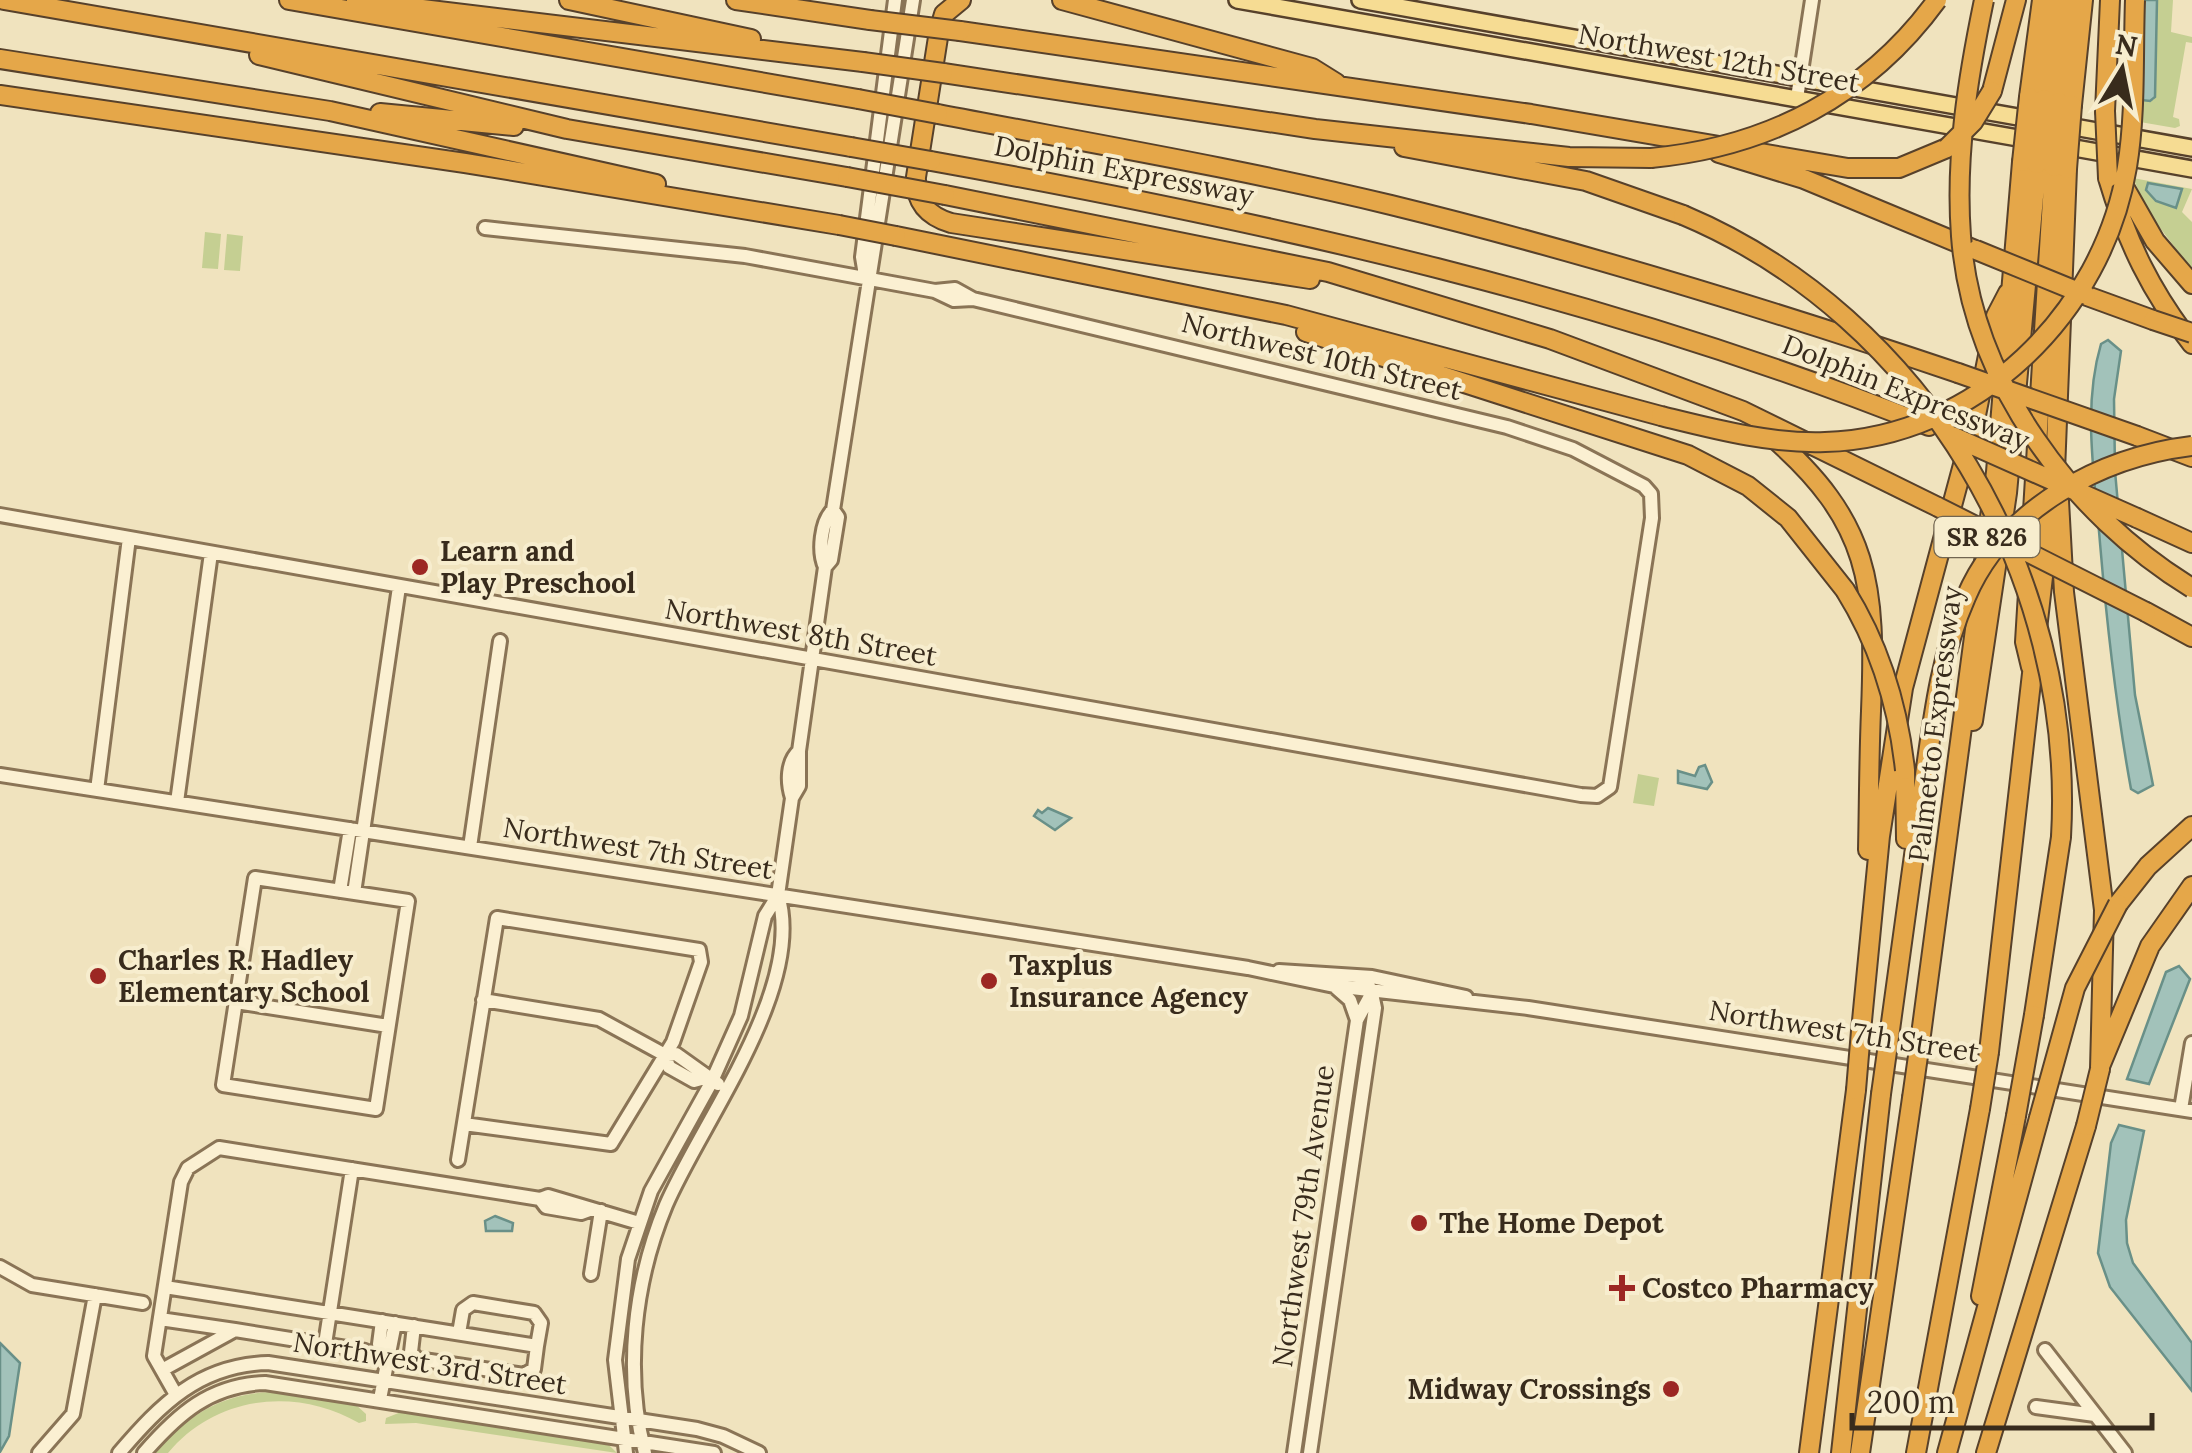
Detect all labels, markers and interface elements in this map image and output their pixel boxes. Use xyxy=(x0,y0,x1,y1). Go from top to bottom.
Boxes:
street label: Northwest 12th Street xyxy=(1575,16,1863,101)
north arrow xyxy=(2072,20,2172,120)
text: N xyxy=(2113,26,2140,65)
street label: Dolphin Expressway xyxy=(991,127,1257,213)
street label: Northwest 10th Street xyxy=(1178,304,1466,408)
street label: Dolphin Expressway xyxy=(1777,326,2035,458)
road number: SR 826 xyxy=(1934,517,2040,557)
place label: Learn and Play Preschool xyxy=(440,533,636,601)
marker: Learn and Play Preschool xyxy=(409,556,431,578)
street label: Palmetto Expressway xyxy=(1900,584,1970,864)
street label: Northwest 8th Street xyxy=(662,590,940,674)
street label: Northwest 7th Street xyxy=(500,809,776,887)
place label: Charles R. Hadley Elementary School xyxy=(118,942,370,1010)
place label: Taxplus Insurance Agency xyxy=(1009,947,1248,1015)
marker: Charles R. Hadley Elementary School xyxy=(87,965,109,987)
marker: Taxplus Insurance Agency xyxy=(978,970,1000,992)
street label: Northwest 7th Street xyxy=(1706,992,1982,1070)
street label: Northwest 79th Avenue xyxy=(1264,1063,1342,1369)
place label: The Home Depot xyxy=(1439,1205,1664,1241)
marker: The Home Depot xyxy=(1408,1212,1430,1234)
place label: Costco Pharmacy xyxy=(1642,1270,1874,1306)
marker: Costco Pharmacy xyxy=(1611,1277,1633,1299)
street label: Northwest 3rd Street xyxy=(291,1324,570,1402)
scale bar xyxy=(1852,1368,2152,1430)
place label: Midway Crossings xyxy=(1407,1371,1651,1407)
marker: Midway Crossings xyxy=(1660,1378,1682,1400)
text: 200 m xyxy=(1867,1383,1955,1421)

